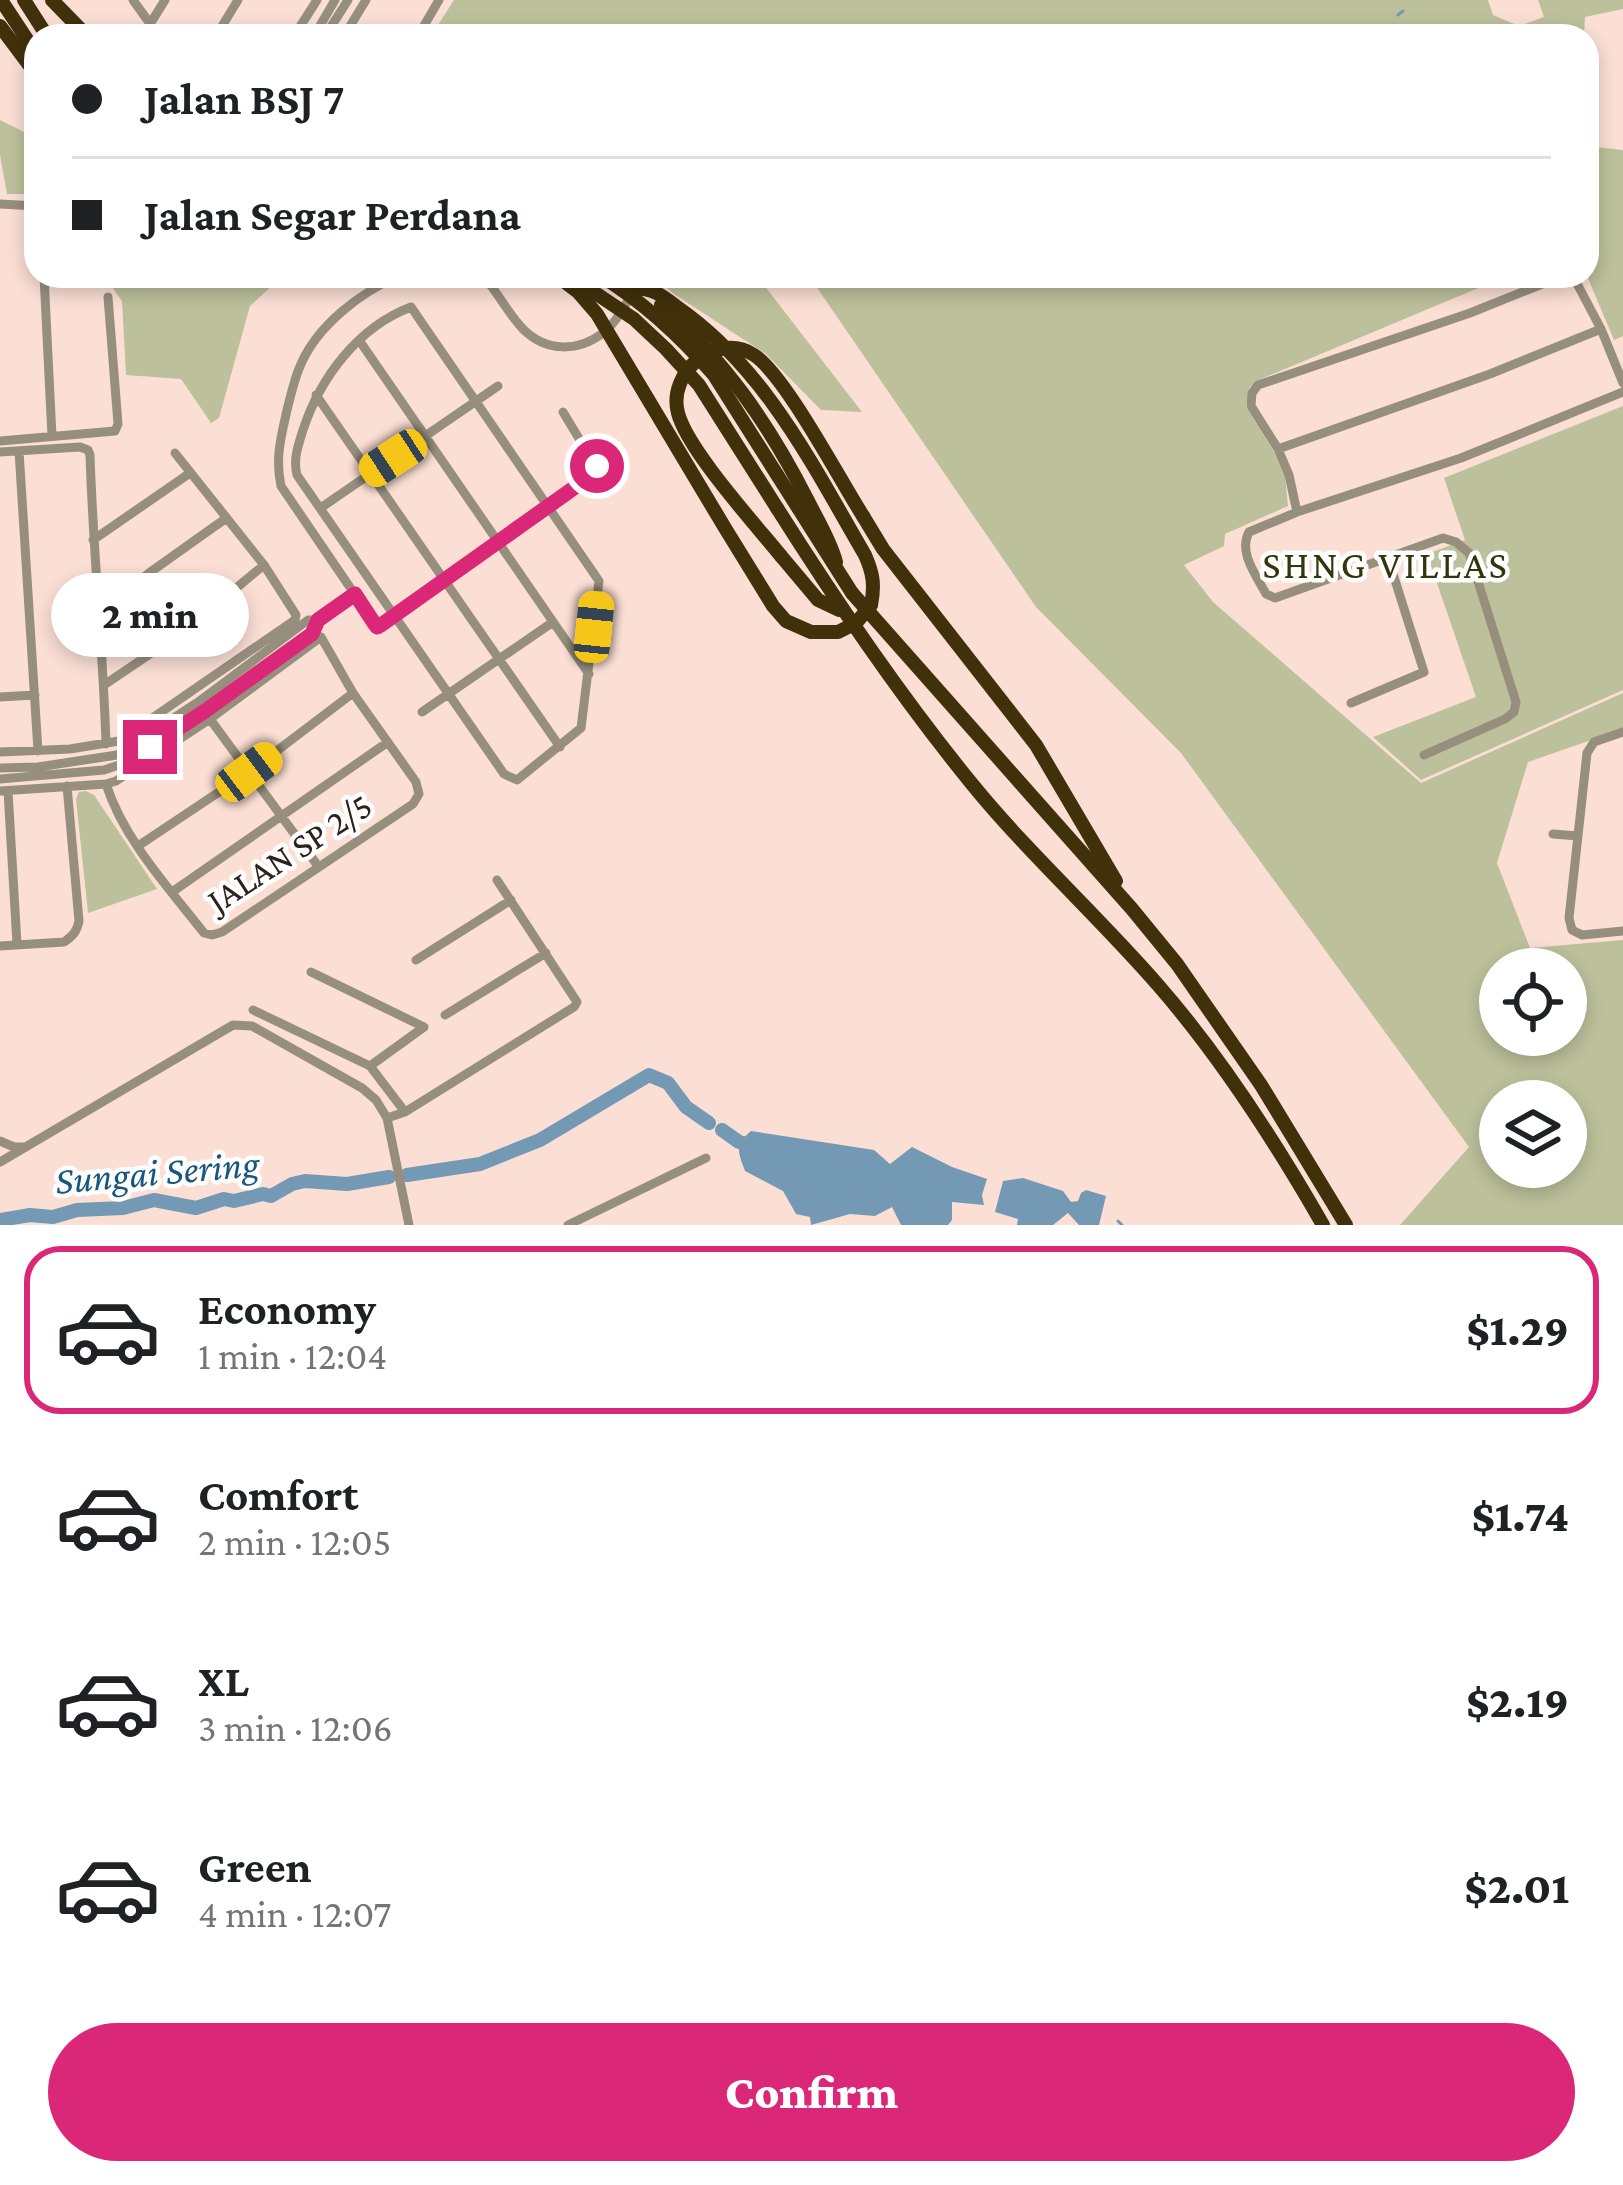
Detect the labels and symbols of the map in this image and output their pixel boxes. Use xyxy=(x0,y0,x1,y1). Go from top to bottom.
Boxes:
car xyxy=(353,423,433,493)
route start xyxy=(570,439,624,493)
district label: SHNG VILLAS xyxy=(1262,543,1510,586)
callout: 2 min xyxy=(51,573,249,657)
car xyxy=(572,589,616,665)
route end xyxy=(123,720,177,774)
car xyxy=(209,736,289,808)
street label: JALAN SP 2/5 xyxy=(197,785,379,922)
water label: Sungai Sering xyxy=(53,1141,263,1203)

